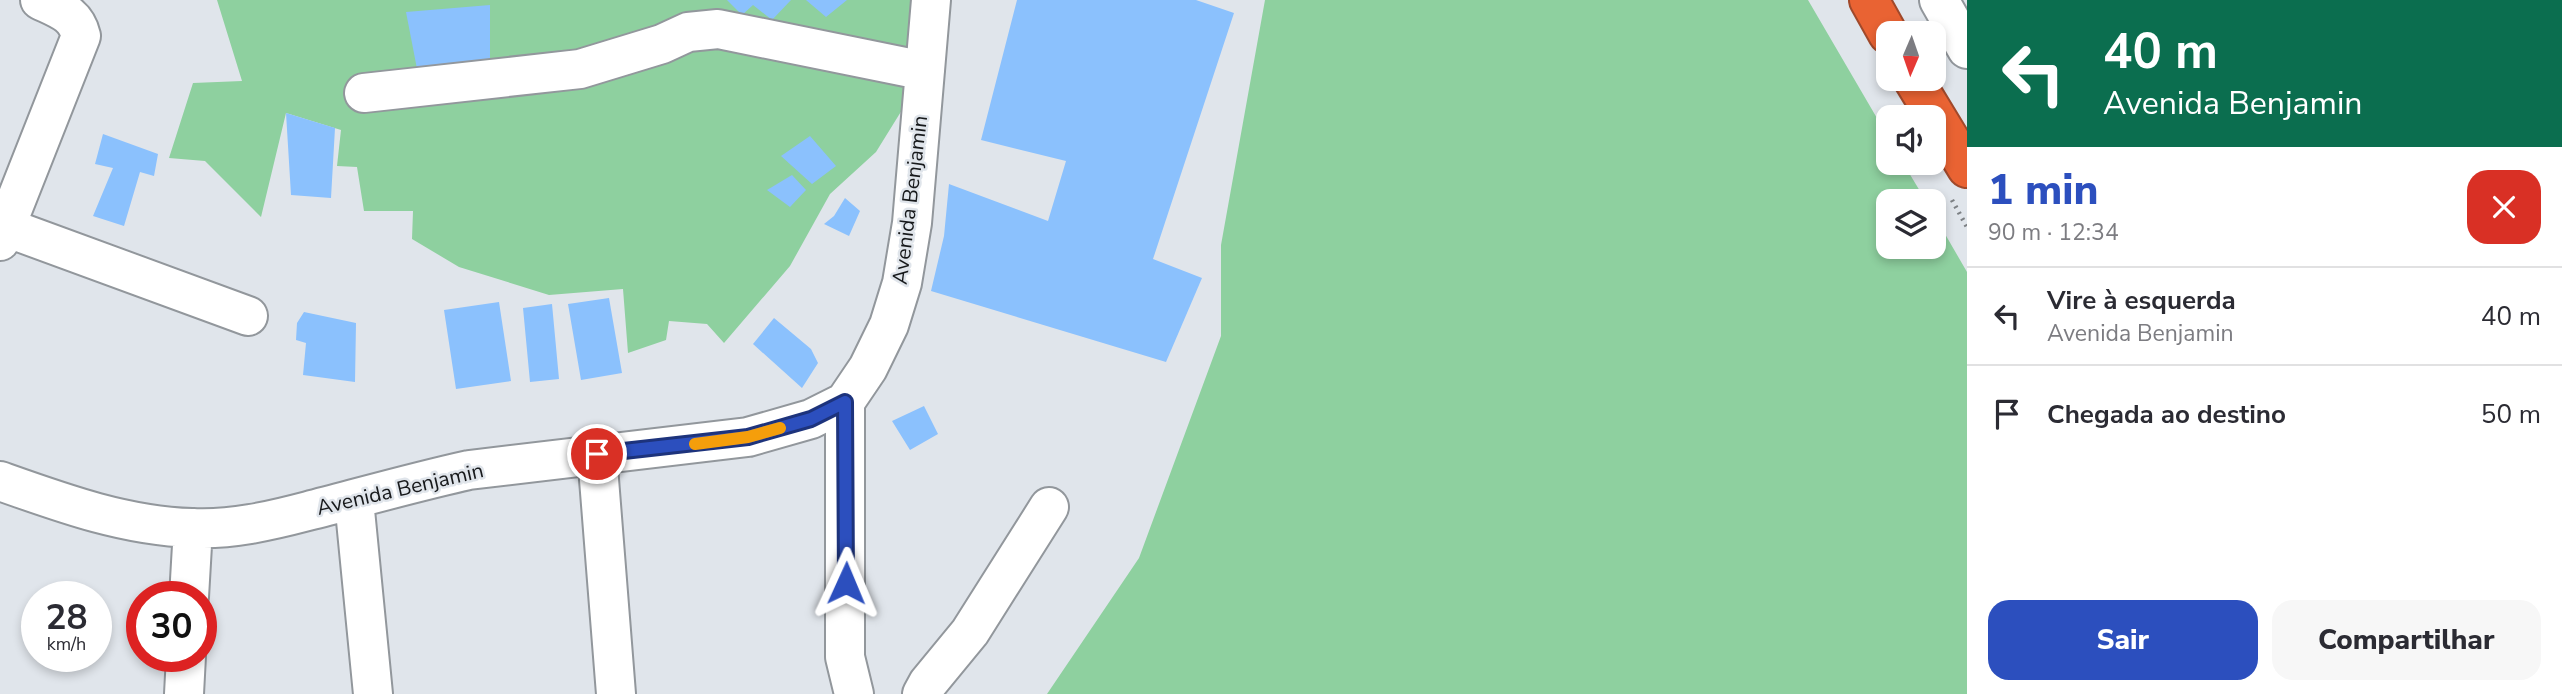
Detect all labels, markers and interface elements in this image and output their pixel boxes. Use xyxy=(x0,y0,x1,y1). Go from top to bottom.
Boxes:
text: 40 m xyxy=(2103,18,2218,85)
north arrow xyxy=(1876,21,1946,91)
map controls xyxy=(1876,21,1946,259)
icon: left xyxy=(1988,28,2079,119)
text: Avenida Benjamin xyxy=(2103,82,2363,125)
button: sound xyxy=(1876,105,1946,175)
street label: Avenida Benjamin xyxy=(886,114,934,286)
text: 1 min xyxy=(1988,162,2098,219)
button: close xyxy=(2467,170,2541,244)
button: layers xyxy=(1876,189,1946,259)
text: 90 m · 12:34 xyxy=(1988,217,2119,248)
text: Vire à esquerda xyxy=(2047,283,2236,318)
icon: left xyxy=(1988,297,2026,335)
text: 40 m xyxy=(2481,299,2541,334)
text: Avenida Benjamin xyxy=(2047,318,2234,349)
icon: arrive xyxy=(1988,395,2026,433)
text: Chegada ao destino xyxy=(2047,397,2286,432)
text: 50 m xyxy=(2481,397,2541,432)
pin xyxy=(567,424,627,484)
icon: arrive xyxy=(578,435,616,473)
street label: Avenida Benjamin xyxy=(314,456,486,522)
position arrow xyxy=(809,546,883,620)
speed limit sign: 30 xyxy=(126,581,217,672)
text: 28 xyxy=(45,594,88,641)
button: Sair xyxy=(1988,600,2258,680)
button: Compartilhar xyxy=(2272,600,2541,680)
text: km/h xyxy=(47,632,86,656)

